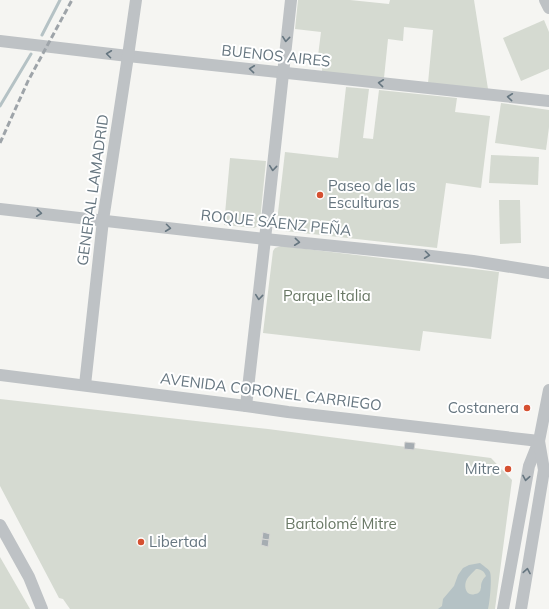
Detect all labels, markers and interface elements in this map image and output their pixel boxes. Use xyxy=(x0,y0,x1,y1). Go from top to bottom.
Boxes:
one-way arrow xyxy=(282,36,291,42)
street label: BUENOS AIRES xyxy=(221,40,331,71)
one-way arrow xyxy=(105,50,112,59)
one-way arrow xyxy=(249,65,255,74)
one-way arrow xyxy=(378,79,384,88)
one-way arrow xyxy=(507,93,513,102)
street label: GENERAL LAMADRID xyxy=(72,113,113,267)
one-way arrow xyxy=(268,165,277,171)
place label: Paseo de las Esculturas xyxy=(328,176,416,212)
marker: Paseo de las Esculturas xyxy=(315,190,325,200)
street label: ROQUE SÁENZ PEÑA xyxy=(200,205,352,240)
one-way arrow xyxy=(36,209,42,218)
one-way arrow xyxy=(165,223,171,232)
one-way arrow xyxy=(294,237,300,246)
one-way arrow xyxy=(423,251,430,260)
park label: Parque Italia xyxy=(283,286,371,305)
one-way arrow xyxy=(254,294,263,300)
street label: AVENIDA CORONEL CARRIEGO xyxy=(159,368,383,415)
place label: Costanera xyxy=(448,398,519,417)
marker: Costanera xyxy=(522,403,532,413)
place label: Mitre xyxy=(465,459,500,478)
marker: Mitre xyxy=(503,464,513,474)
one-way arrow xyxy=(523,474,531,481)
park label: Bartolomé Mitre xyxy=(285,514,397,533)
place label: Libertad xyxy=(149,532,207,551)
marker: Libertad xyxy=(136,537,146,547)
one-way arrow xyxy=(522,567,531,574)

